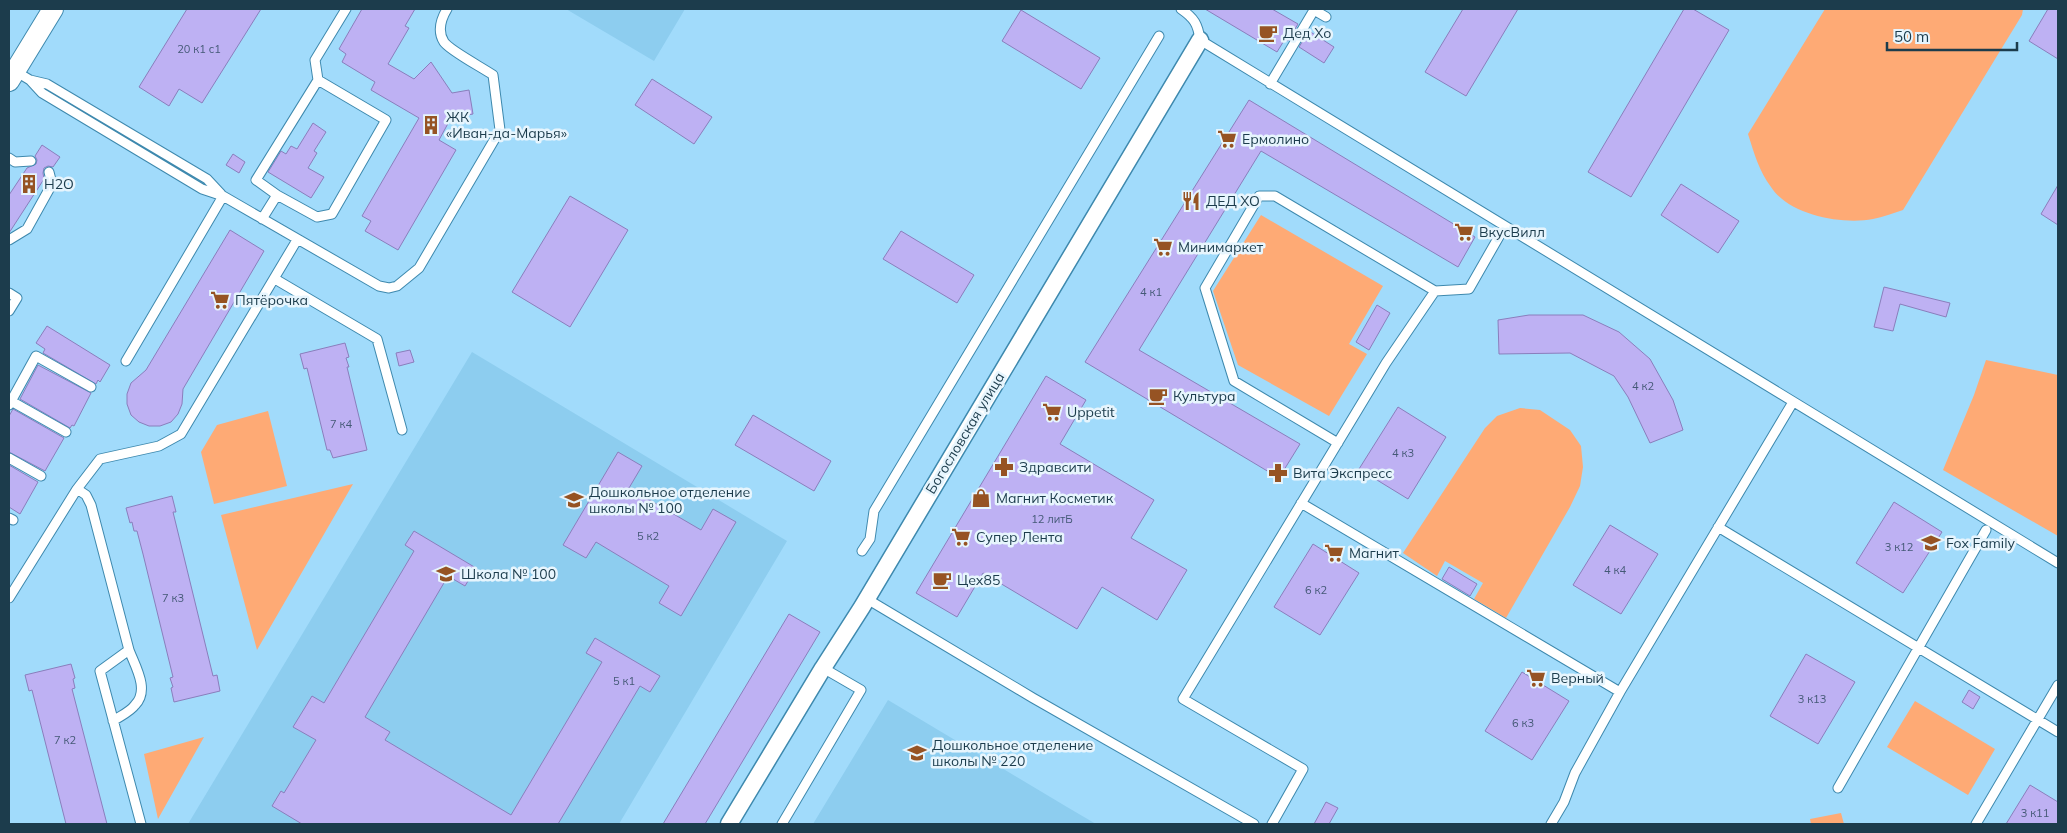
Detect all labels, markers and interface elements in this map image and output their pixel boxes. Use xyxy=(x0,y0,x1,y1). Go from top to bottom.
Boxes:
scale bar xyxy=(1887,20,2017,52)
cafe icon: Дед Хо xyxy=(1257,22,1279,44)
place label: Дед Хо xyxy=(1283,24,1331,42)
text: 50 m xyxy=(1894,27,1929,46)
house number: 20 к1 с1 xyxy=(177,42,221,56)
place label: ЖК «Иван-да-Марья» xyxy=(446,108,567,142)
building icon: ЖК «Иван-да-Марья» xyxy=(420,114,442,136)
supermarket icon: Ермолино xyxy=(1216,128,1238,150)
place label: Ермолино xyxy=(1242,130,1309,148)
building icon: H2O xyxy=(18,173,40,195)
place label: H2O xyxy=(44,175,74,193)
restaurant icon: ДЕД ХО xyxy=(1180,190,1202,212)
place label: ДЕД ХО xyxy=(1206,192,1260,210)
supermarket icon: ВкусВилл xyxy=(1453,221,1475,243)
place label: ВкусВилл xyxy=(1479,223,1545,241)
supermarket icon: Минимаркет xyxy=(1152,236,1174,258)
place label: Минимаркет xyxy=(1178,238,1264,256)
house number: 4 к1 xyxy=(1140,285,1162,299)
supermarket icon: Пятёрочка xyxy=(209,289,231,311)
place label: Пятёрочка xyxy=(235,291,308,309)
street label: Богословская улица xyxy=(922,369,1008,497)
house number: 4 к2 xyxy=(1632,379,1654,393)
cafe icon: Культура xyxy=(1147,385,1169,407)
place label: Культура xyxy=(1173,387,1236,405)
supermarket icon: Uppetit xyxy=(1041,401,1063,423)
place label: Uppetit xyxy=(1067,403,1115,421)
house number: 7 к4 xyxy=(330,417,352,431)
house number: 4 к3 xyxy=(1392,446,1414,460)
pharmacy icon: Здравсити xyxy=(993,456,1015,478)
place label: Здравсити xyxy=(1019,458,1092,476)
pharmacy icon: Вита Экспресс xyxy=(1267,462,1289,484)
place label: Вита Экспресс xyxy=(1293,464,1392,482)
place label: Дошкольное отделение школы № 100 xyxy=(589,483,751,517)
shop icon: Магнит Косметик xyxy=(970,487,992,509)
school or university icon: Дошкольное отделение школы № 100 xyxy=(563,489,585,511)
place label: Магнит Косметик xyxy=(996,489,1114,507)
house number: 12 литБ xyxy=(1031,512,1073,526)
supermarket icon: Супер Лента xyxy=(950,526,972,548)
place label: Супер Лента xyxy=(976,528,1063,546)
house number: 5 к2 xyxy=(637,529,659,543)
school or university icon: Fox Family xyxy=(1920,532,1942,554)
place label: Fox Family xyxy=(1946,534,2016,552)
house number: 3 к12 xyxy=(1885,540,1914,554)
supermarket icon: Магнит xyxy=(1323,542,1345,564)
place label: Магнит xyxy=(1349,544,1399,562)
school or university icon: Школа № 100 xyxy=(435,563,457,585)
house number: 4 к4 xyxy=(1604,563,1626,577)
place label: Школа № 100 xyxy=(461,565,556,583)
cafe icon: Цех85 xyxy=(931,569,953,591)
place label: Цех85 xyxy=(957,571,1000,589)
house number: 6 к2 xyxy=(1305,583,1327,597)
house number: 7 к3 xyxy=(162,591,184,605)
supermarket icon: Верный xyxy=(1525,667,1547,689)
place label: Верный xyxy=(1551,669,1604,687)
house number: 5 к1 xyxy=(613,674,635,688)
house number: 3 к13 xyxy=(1798,692,1826,706)
house number: 6 к3 xyxy=(1512,716,1534,730)
house number: 7 к2 xyxy=(54,733,76,747)
place label: Дошкольное отделение школы № 220 xyxy=(932,736,1094,770)
school or university icon: Дошкольное отделение школы № 220 xyxy=(906,742,928,764)
house number: 3 к11 xyxy=(2021,806,2049,820)

